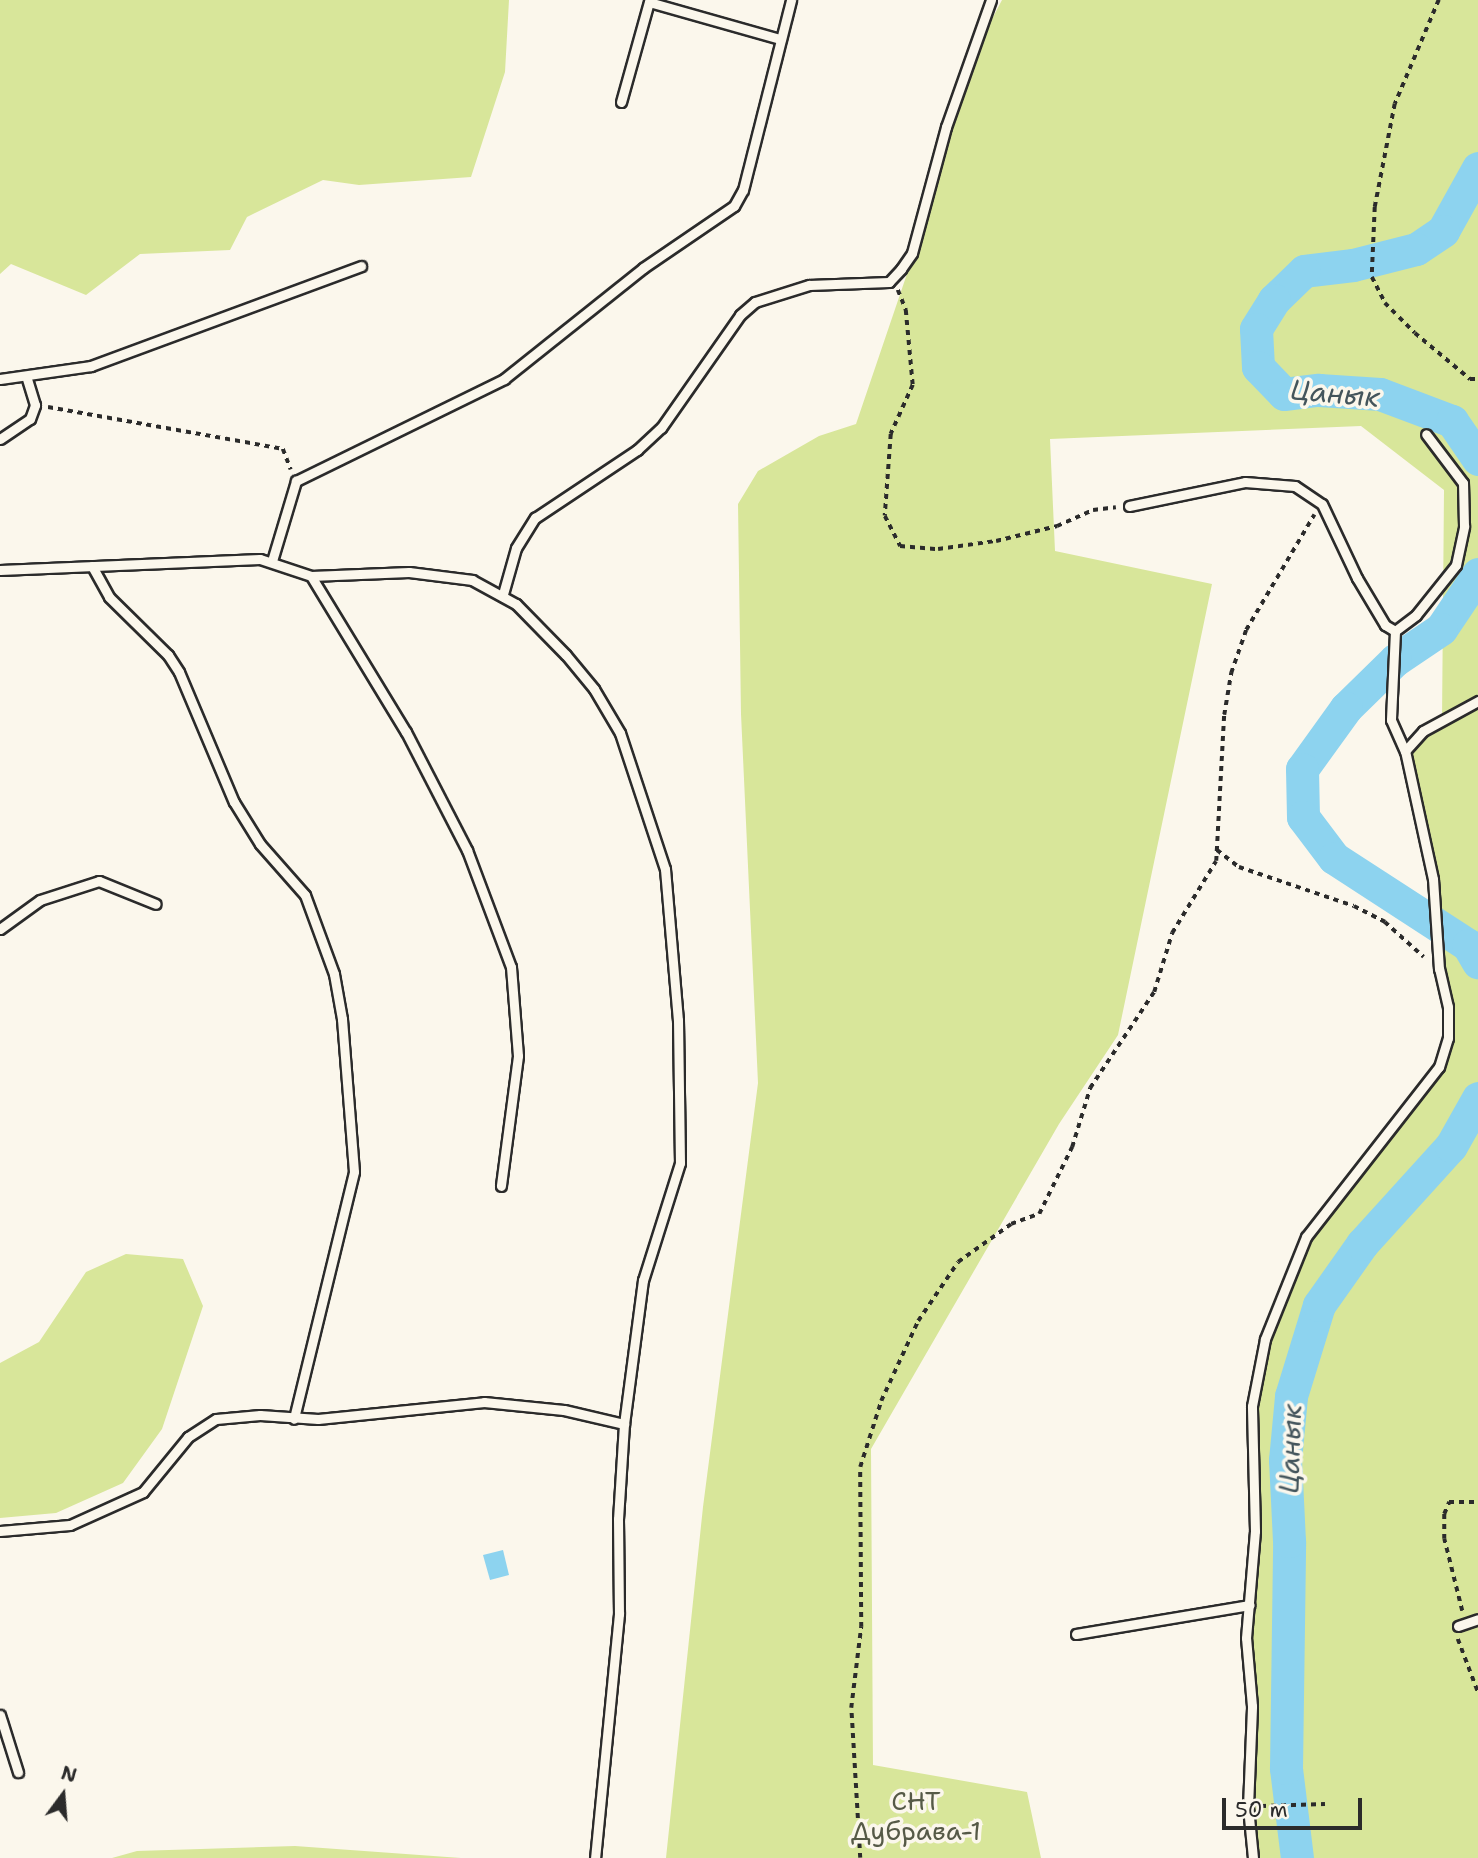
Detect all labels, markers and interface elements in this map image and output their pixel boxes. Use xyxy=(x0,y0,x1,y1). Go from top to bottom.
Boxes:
water label: Цанык xyxy=(1289,372,1381,414)
water label: Цанык xyxy=(1272,1404,1308,1494)
north arrow xyxy=(28,1760,98,1830)
text: N xyxy=(58,1760,80,1788)
scale bar xyxy=(1226,1784,1366,1828)
park label: СНТ Дубрава-1 xyxy=(851,1785,981,1846)
text: 50 m xyxy=(1235,1796,1288,1824)

